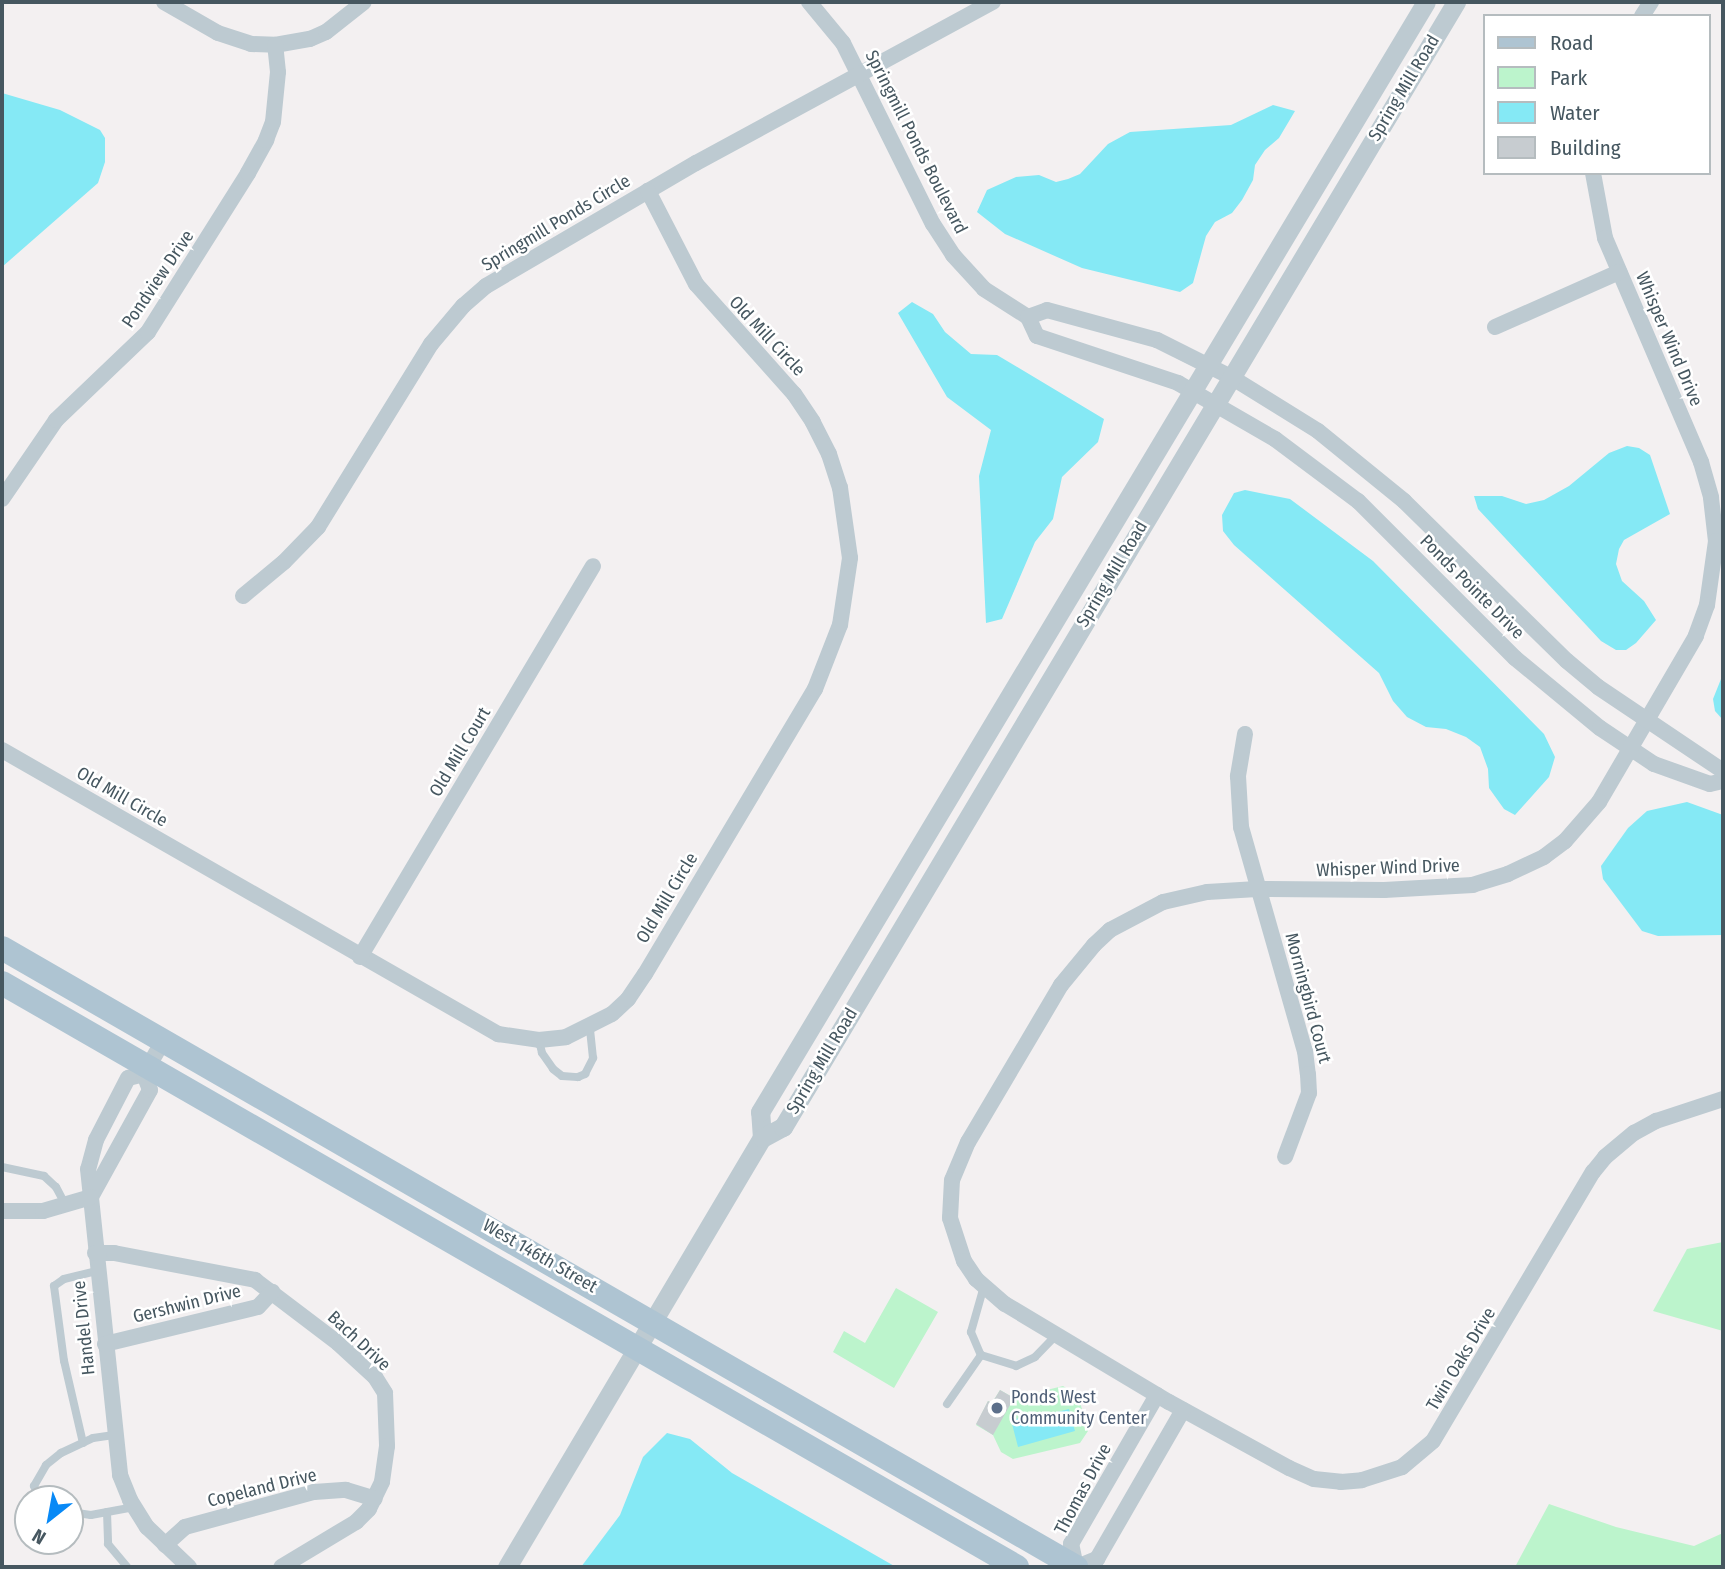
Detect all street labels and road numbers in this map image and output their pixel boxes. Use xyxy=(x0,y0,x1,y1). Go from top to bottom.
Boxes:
street label: Spring Mill Road xyxy=(1364,31,1444,145)
street label: Springmill Ponds Boulevard xyxy=(860,47,972,237)
street label: Springmill Ponds Circle xyxy=(478,170,634,276)
street label: Pondview Drive xyxy=(117,226,199,332)
street label: Whisper Wind Drive xyxy=(1631,269,1707,409)
street label: Old Mill Circle xyxy=(724,291,810,381)
street label: Spring Mill Road xyxy=(1072,517,1152,631)
street label: Ponds Pointe Drive xyxy=(1415,530,1529,644)
street label: Old Mill Court xyxy=(425,703,495,801)
street label: Old Mill Circle xyxy=(73,762,171,832)
street label: Old Mill Circle xyxy=(632,849,702,947)
street label: Whisper Wind Drive xyxy=(1316,855,1460,881)
street label: Morningbird Court xyxy=(1280,930,1336,1066)
street label: Spring Mill Road xyxy=(782,1004,862,1118)
street label: West 146th Street xyxy=(479,1215,601,1297)
street label: Handel Drive xyxy=(68,1280,100,1376)
street label: Gershwin Drive xyxy=(131,1280,243,1328)
street label: Twin Oaks Drive xyxy=(1422,1304,1500,1414)
street label: Bach Drive xyxy=(323,1306,395,1376)
street label: Thomas Drive xyxy=(1050,1440,1116,1538)
street label: Copeland Drive xyxy=(205,1464,319,1512)

